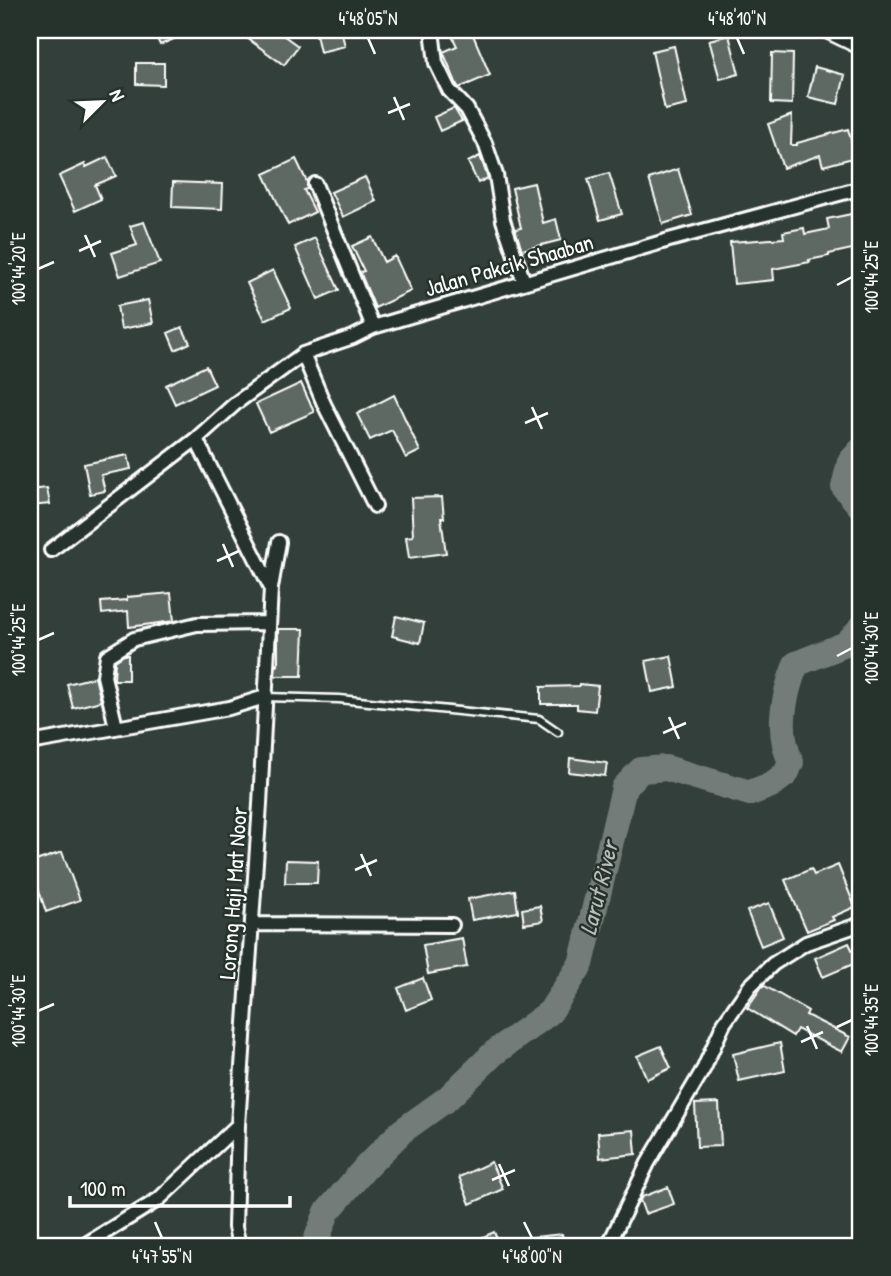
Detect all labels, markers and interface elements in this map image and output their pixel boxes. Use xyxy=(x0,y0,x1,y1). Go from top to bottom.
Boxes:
text: 4°48'05"N xyxy=(338,6,398,31)
text: 4°48'10"N xyxy=(708,6,766,31)
north arrow xyxy=(66,66,136,136)
text: N xyxy=(104,85,131,105)
street label: Jalan Pakcik Shaaban xyxy=(421,226,597,303)
text: 100°44'20"E xyxy=(6,232,31,306)
text: 100°44'25"E xyxy=(859,241,884,313)
text: 100°44'25"E xyxy=(6,604,31,676)
text: 100°44'30"E xyxy=(859,612,884,684)
street label: Lorong Haji Mat Noor xyxy=(211,805,254,980)
water label: Larut River xyxy=(571,835,626,938)
text: 100°44'30"E xyxy=(6,975,31,1047)
text: 100°44'35"E xyxy=(859,984,884,1056)
scale bar xyxy=(70,1164,290,1208)
text: 100 m xyxy=(80,1174,126,1203)
text: 4°47'55"N xyxy=(132,1244,192,1269)
text: 4°48'00"N xyxy=(502,1244,562,1269)

